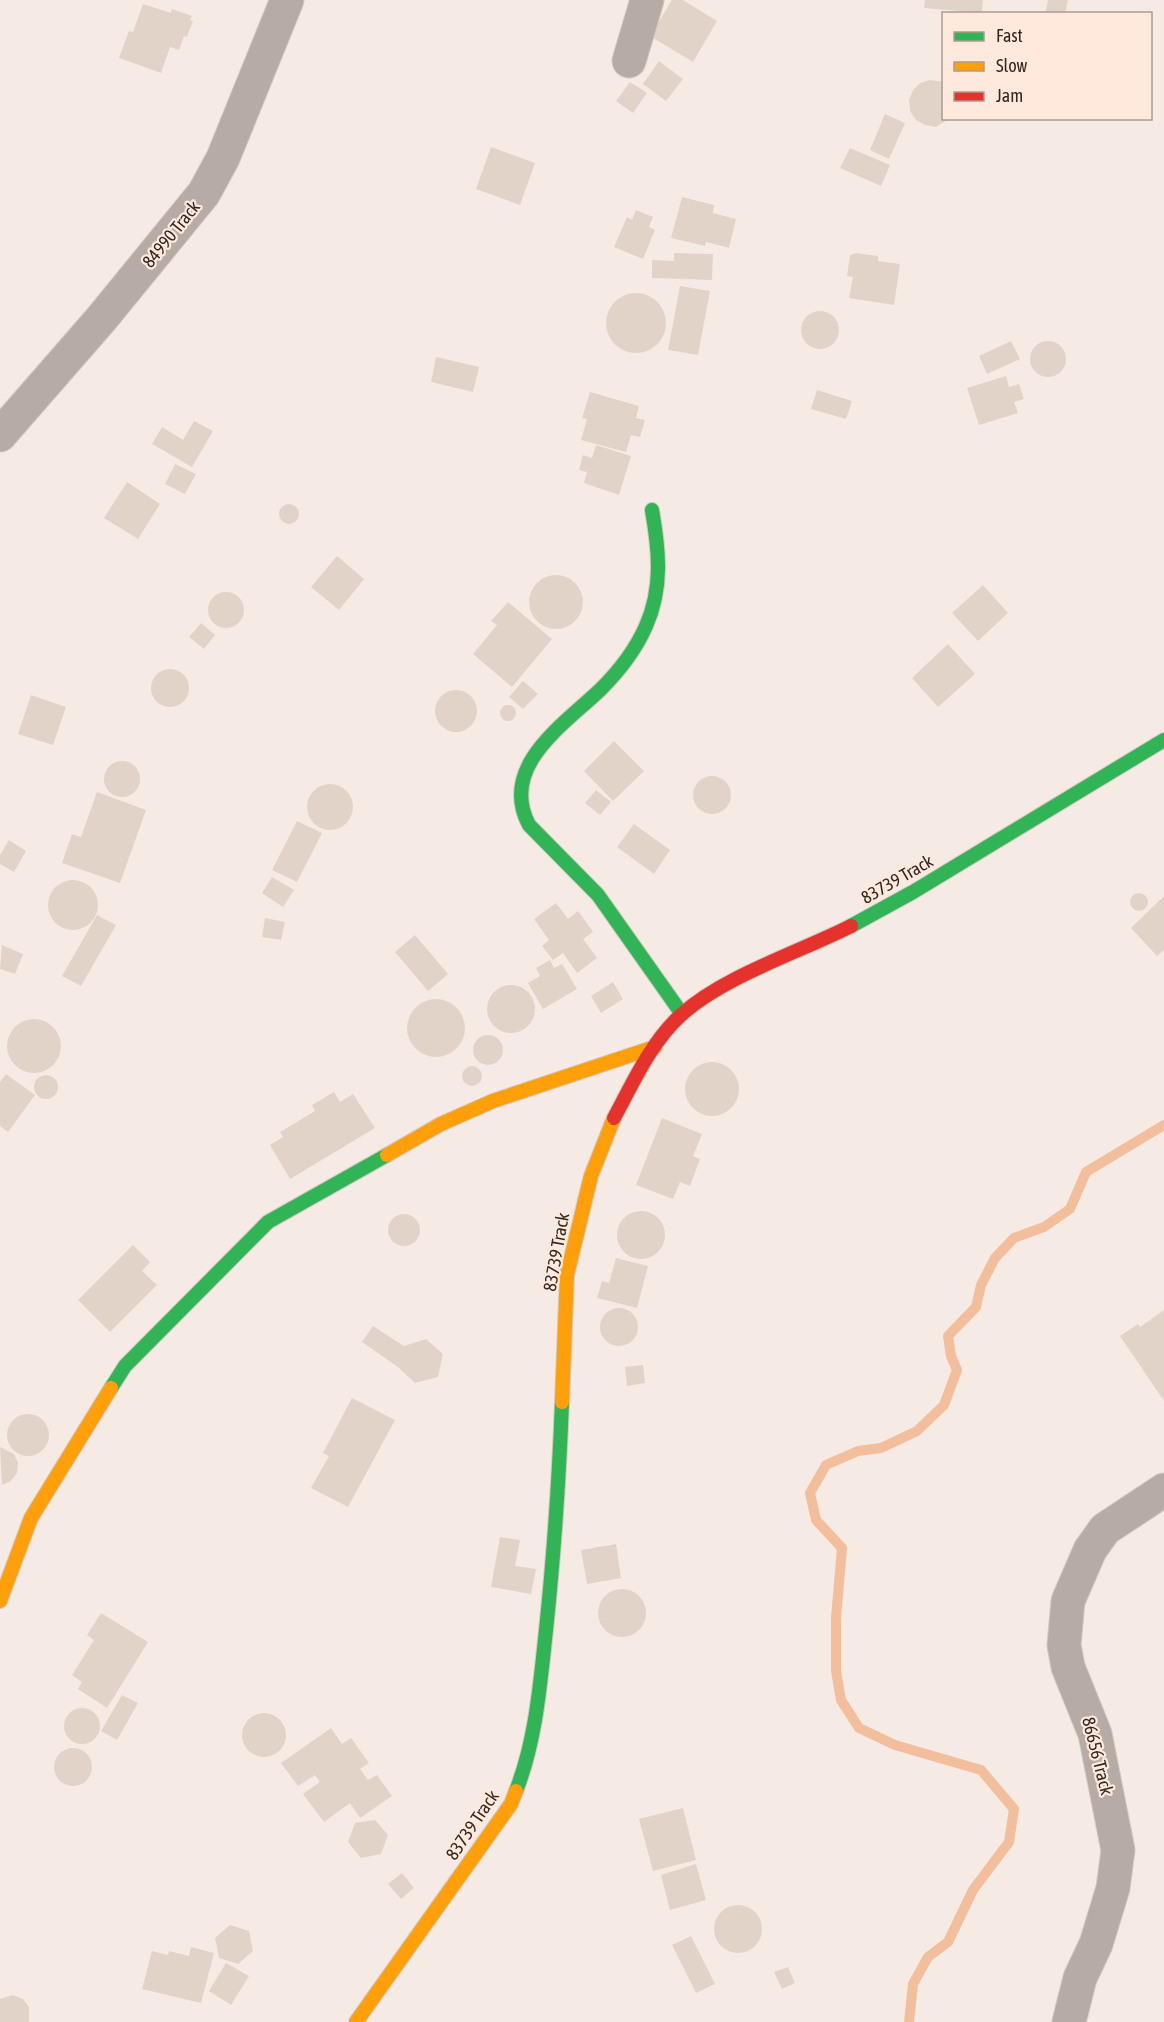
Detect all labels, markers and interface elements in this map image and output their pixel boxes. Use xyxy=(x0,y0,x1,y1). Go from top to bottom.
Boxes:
legend xyxy=(942,12,1152,120)
text: Fast xyxy=(996,25,1023,46)
text: Slow xyxy=(996,55,1027,76)
text: Jam xyxy=(996,85,1023,106)
street label: 84990 Track xyxy=(138,196,204,271)
street label: 83739 Track xyxy=(857,850,937,908)
street label: 83739 Track xyxy=(539,1211,573,1293)
street label: 86656 Track xyxy=(1078,1715,1118,1797)
street label: 83739 Track xyxy=(441,1786,503,1864)

